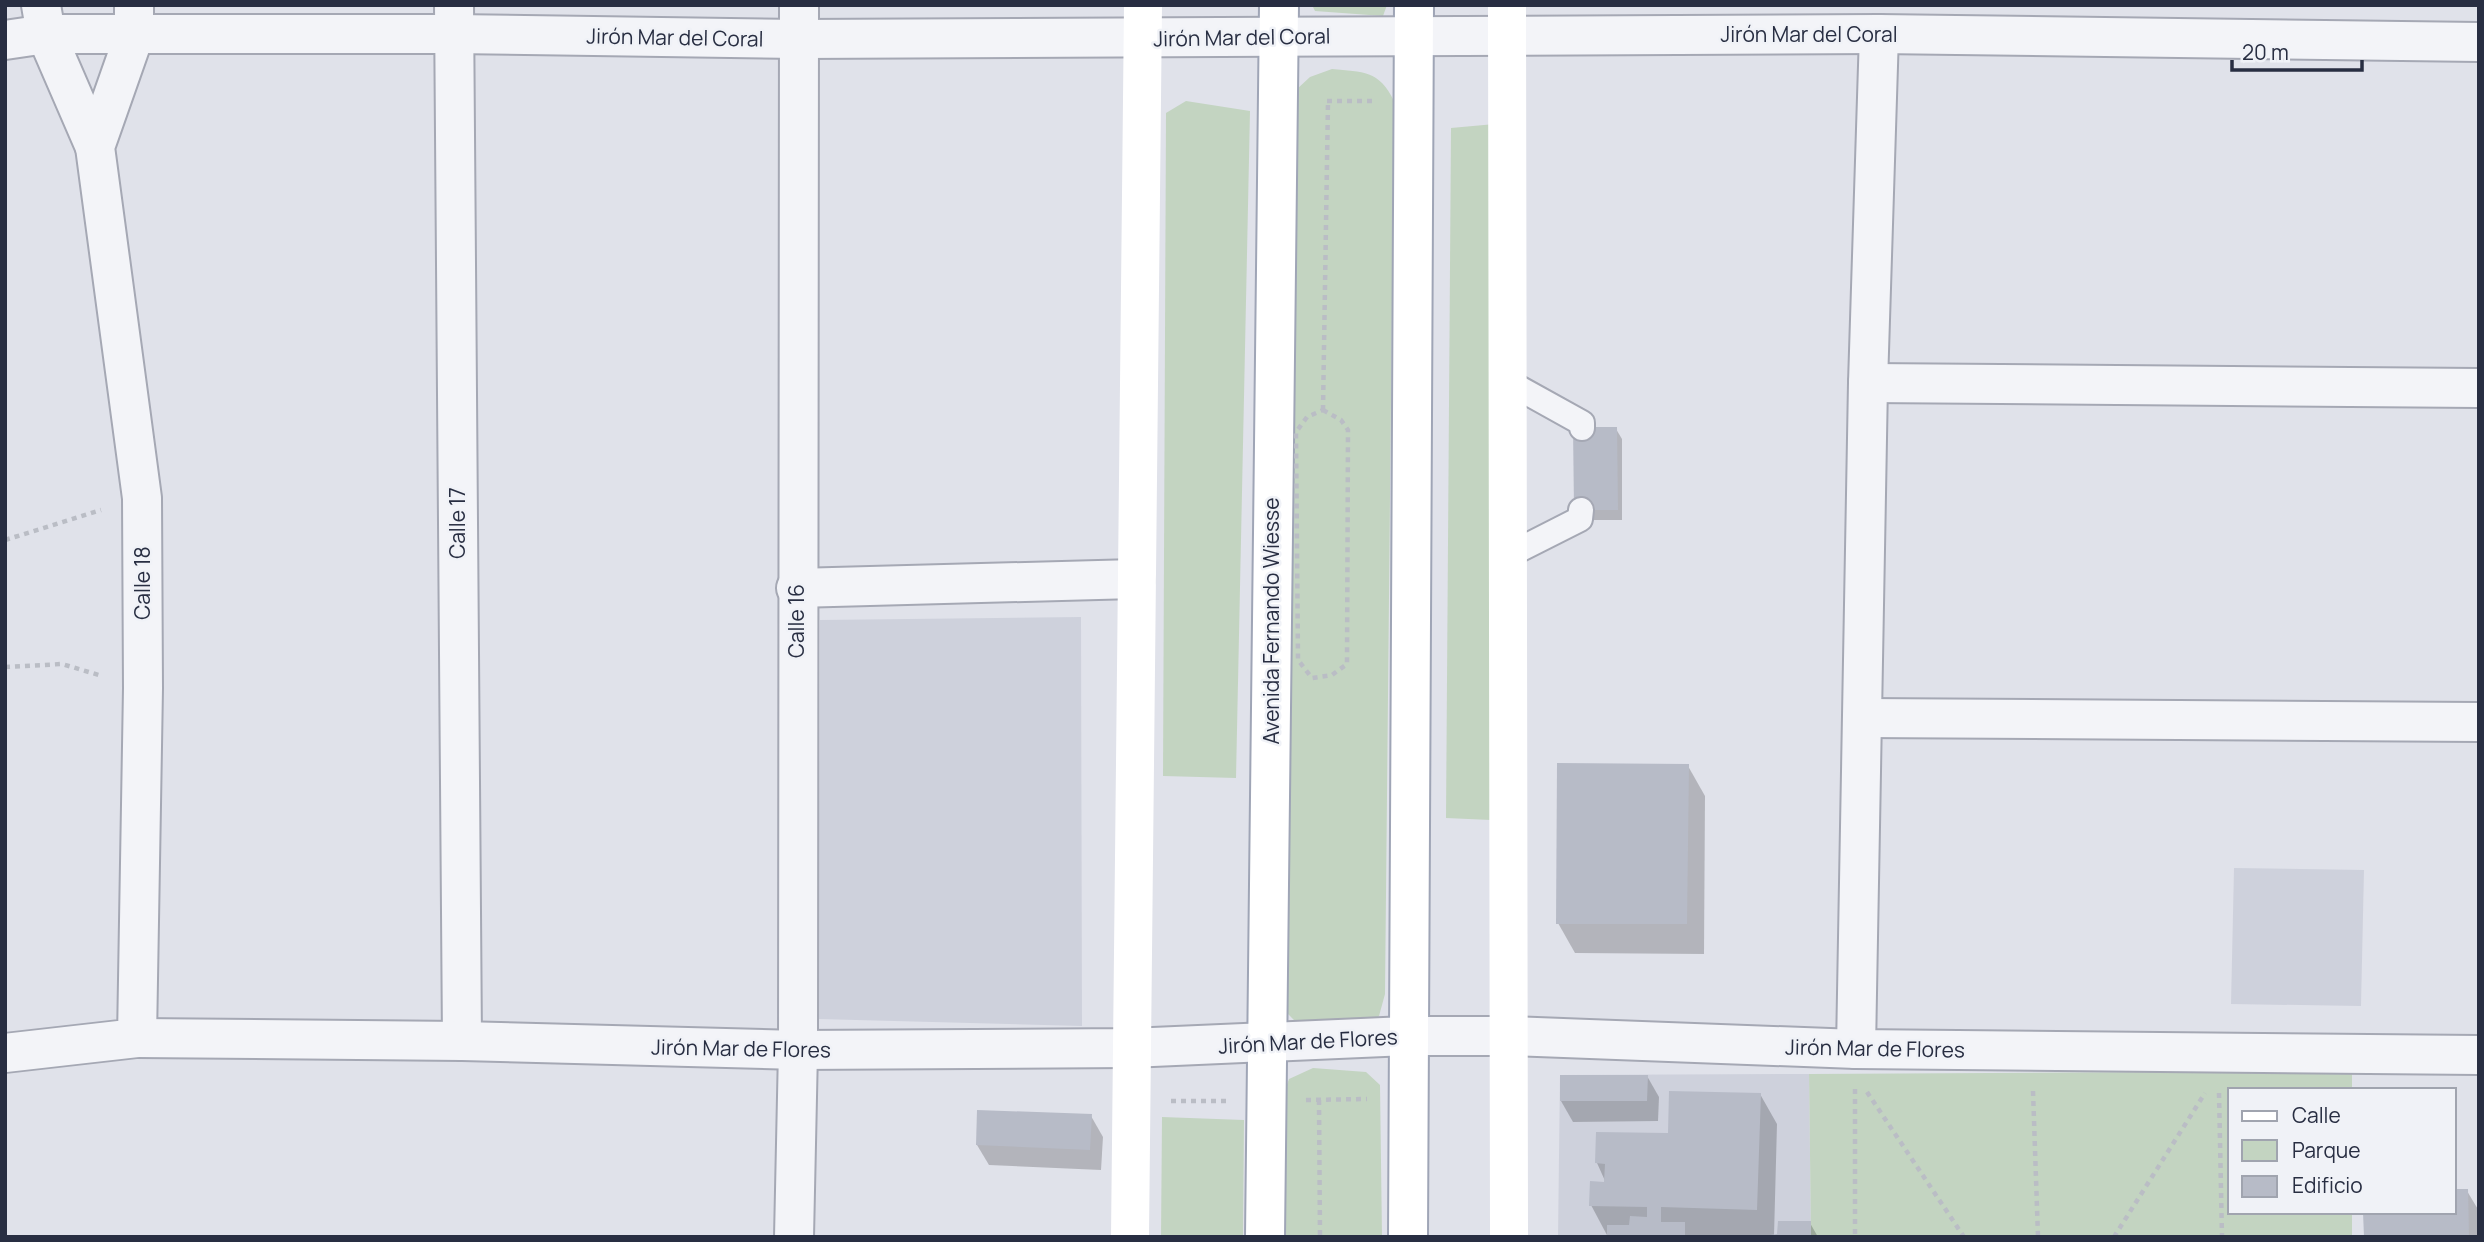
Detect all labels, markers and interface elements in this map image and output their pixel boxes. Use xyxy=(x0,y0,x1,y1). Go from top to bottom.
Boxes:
street label: Jirón Mar del Coral xyxy=(1720,20,1898,48)
street label: Jirón Mar del Coral xyxy=(586,21,764,53)
street label: Jirón Mar del Coral xyxy=(1153,21,1331,53)
scale bar xyxy=(2232,28,2362,72)
text: 20 m xyxy=(2242,38,2289,66)
street label: Calle 17 xyxy=(443,487,471,559)
street label: Avenida Fernando Wiesse xyxy=(1257,498,1285,744)
street label: Calle 18 xyxy=(128,546,156,620)
street label: Calle 16 xyxy=(782,584,810,658)
street label: Jirón Mar de Flores xyxy=(1218,1022,1398,1060)
street label: Jirón Mar de Flores xyxy=(651,1032,831,1064)
street label: Jirón Mar de Flores xyxy=(1785,1032,1965,1064)
legend xyxy=(2228,1088,2456,1214)
text: Calle xyxy=(2292,1101,2341,1129)
text: Parque xyxy=(2292,1136,2361,1164)
text: Edificio xyxy=(2292,1171,2363,1199)

